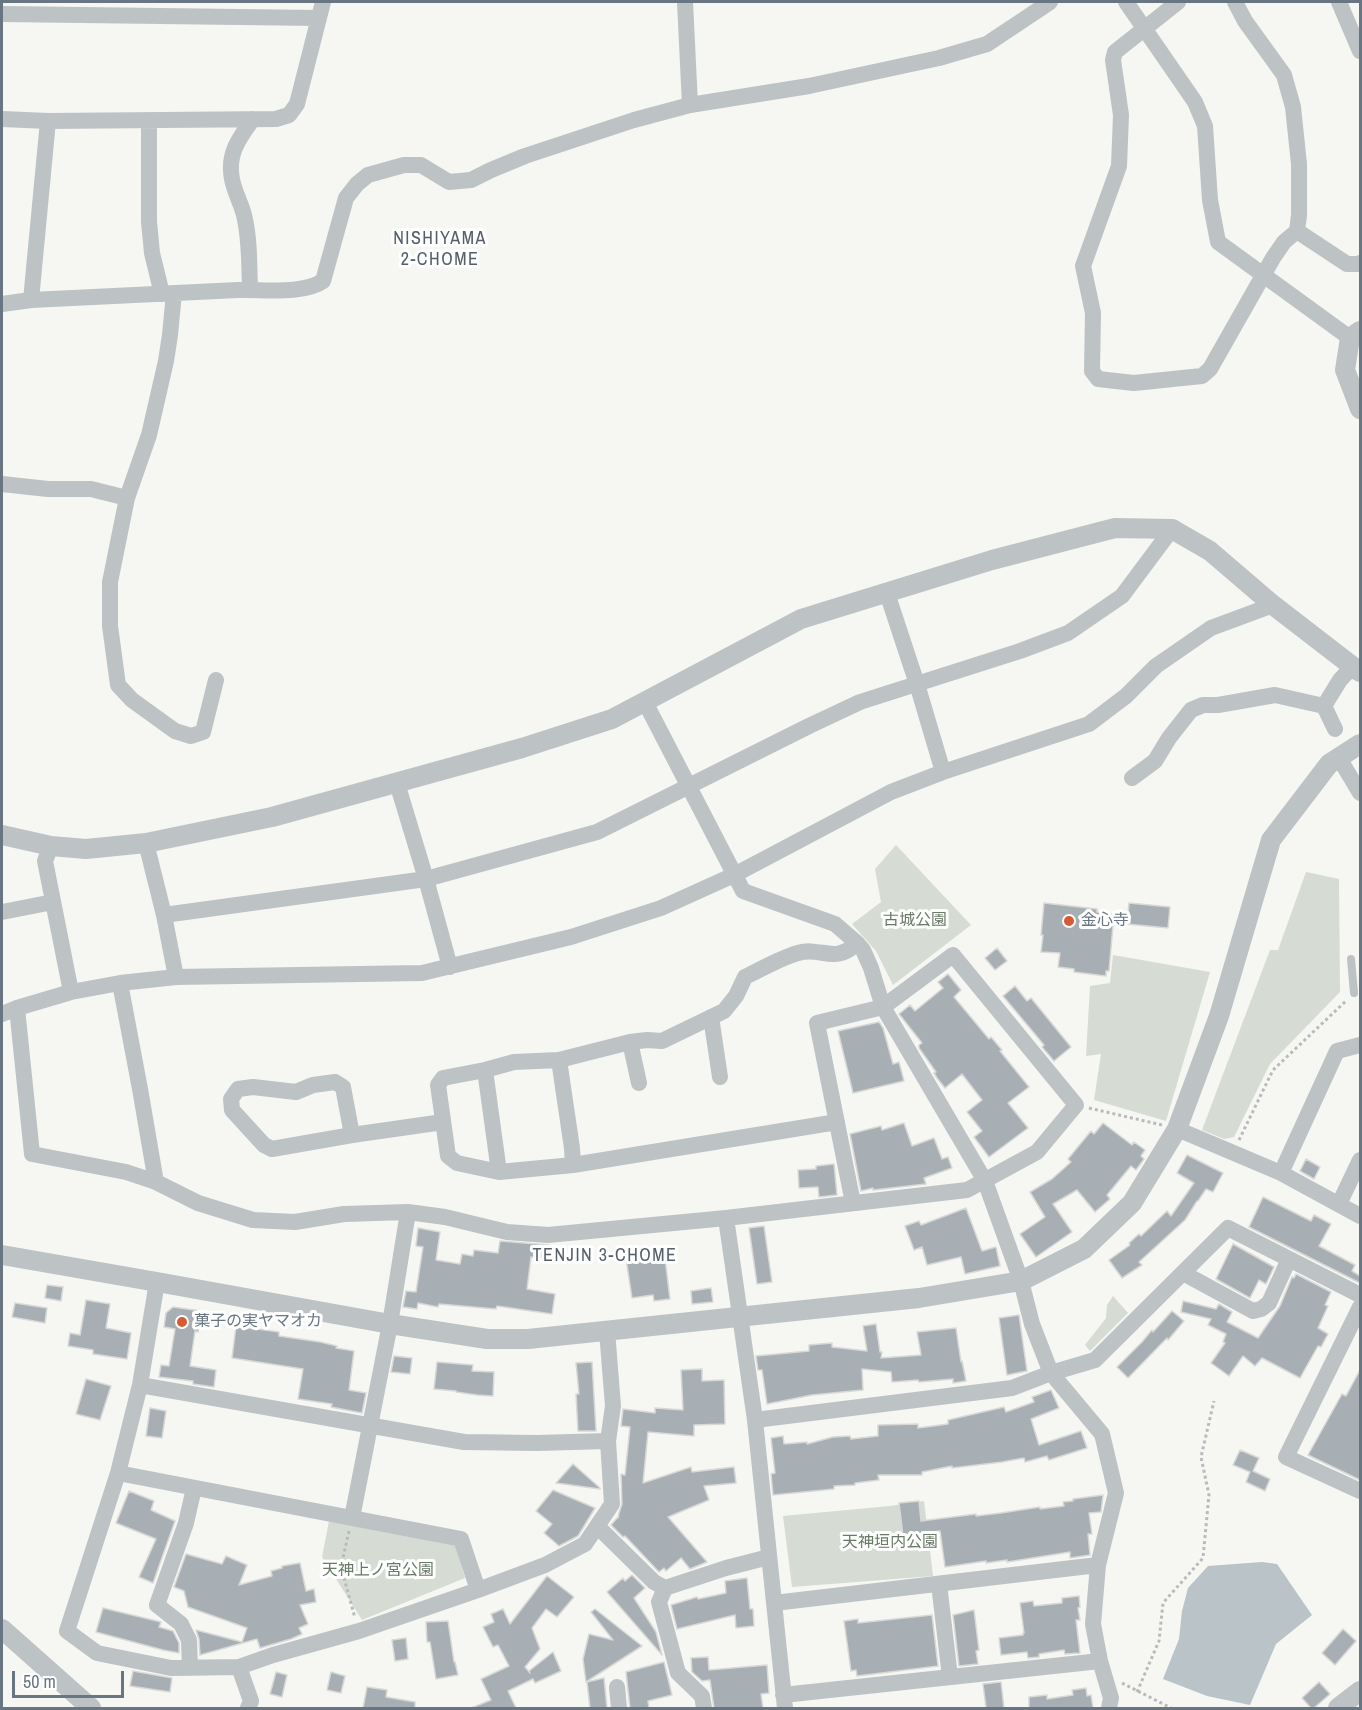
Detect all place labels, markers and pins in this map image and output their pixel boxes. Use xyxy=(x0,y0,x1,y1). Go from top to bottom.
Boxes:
place label: 金心寺 xyxy=(1081,911,1129,931)
marker: 金心寺 xyxy=(1062,914,1076,928)
place label: 菓子の実ヤマオカ xyxy=(194,1312,322,1332)
marker: 菓子の実ヤマオカ xyxy=(175,1315,189,1329)

